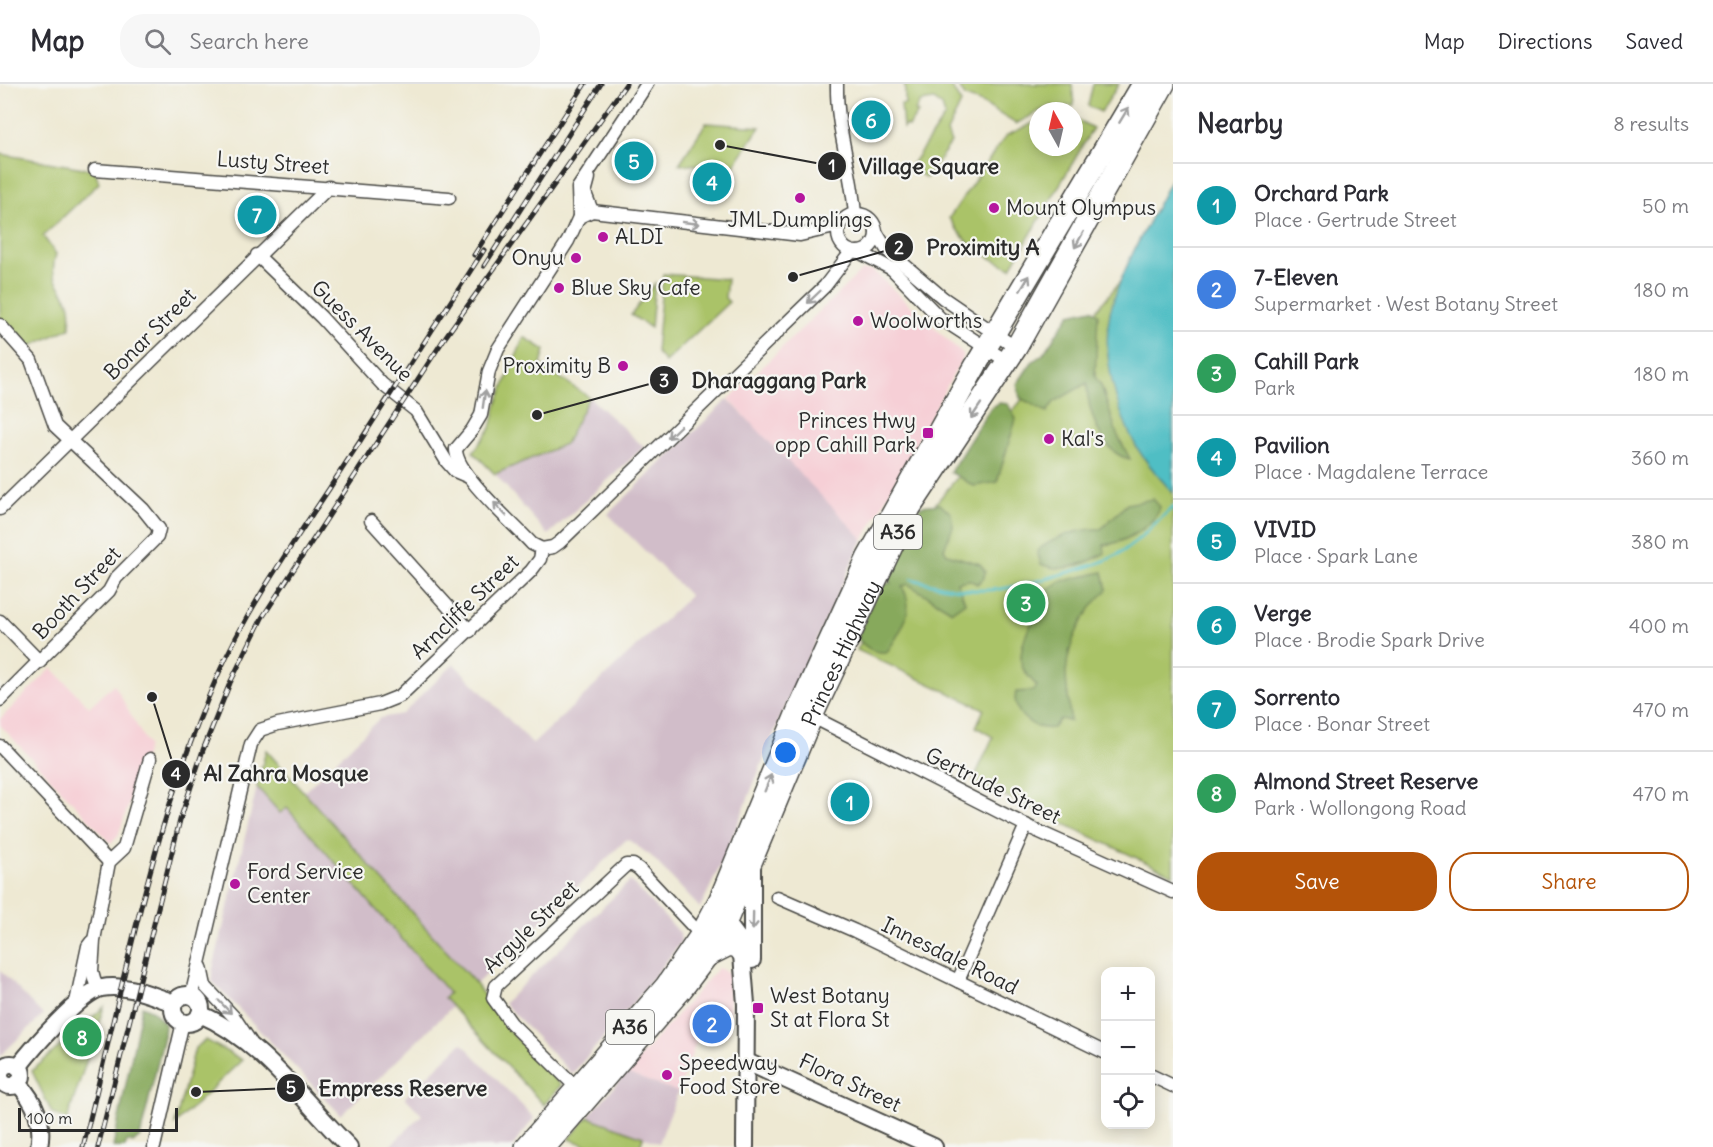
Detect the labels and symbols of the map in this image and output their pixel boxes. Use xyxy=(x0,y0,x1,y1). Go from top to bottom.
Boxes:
pin: 6 xyxy=(852,98,890,142)
north arrow xyxy=(1029,102,1083,156)
one-way arrow xyxy=(1119,107,1131,124)
pin: 5 xyxy=(614,138,654,184)
street label: Lusty Street xyxy=(216,145,330,180)
callout: Village Square xyxy=(817,146,1011,186)
text: Village Square xyxy=(859,152,999,180)
text: 1 xyxy=(828,154,836,177)
pin: 4 xyxy=(692,160,732,204)
marker: JML Dumplings xyxy=(793,191,807,205)
pin: 7 xyxy=(238,192,276,238)
place label: Mount Olympus xyxy=(1006,194,1156,221)
marker: Mount Olympus xyxy=(987,201,1001,215)
place label: JML Dumplings xyxy=(728,206,872,233)
one-way arrow xyxy=(681,218,701,229)
place label: ALDI xyxy=(615,223,664,250)
callout: Proximity A xyxy=(884,227,1051,267)
marker: ALDI xyxy=(596,230,610,244)
one-way arrow xyxy=(1073,231,1085,248)
text: Proximity A xyxy=(926,233,1040,261)
text: 2 xyxy=(894,236,904,259)
place label: Onyu xyxy=(512,244,564,271)
marker: Onyu xyxy=(569,251,583,265)
street label: Guess Avenue xyxy=(306,274,419,387)
place label: Blue Sky Cafe xyxy=(571,274,701,301)
one-way arrow xyxy=(1019,275,1031,292)
marker: Blue Sky Cafe xyxy=(552,281,566,295)
street label: Bonar Street xyxy=(98,282,201,385)
one-way arrow xyxy=(807,289,822,303)
place label: Woolworths xyxy=(870,307,982,334)
marker: Woolworths xyxy=(851,314,865,328)
place label: Proximity B xyxy=(503,352,611,379)
marker: Proximity B xyxy=(616,359,630,373)
callout: Dharaggang Park xyxy=(649,360,878,400)
text: Dharaggang Park xyxy=(692,366,866,394)
text: 3 xyxy=(659,369,669,392)
one-way arrow xyxy=(479,390,490,410)
one-way arrow xyxy=(970,402,982,418)
place label: Princes Hwy opp Cahill Park xyxy=(775,407,916,458)
one-way arrow xyxy=(666,425,681,439)
place label: Kal's xyxy=(1061,425,1104,452)
marker: Princes Hwy opp Cahill Park xyxy=(921,426,935,440)
marker: Kal's xyxy=(1042,432,1056,446)
one-way arrow xyxy=(493,502,507,517)
road number: A36 xyxy=(874,515,922,549)
street label: Booth Street xyxy=(27,541,127,645)
street label: Arncliffe Street xyxy=(405,548,524,665)
street label: Princes Highway xyxy=(795,576,887,730)
pin: 3 xyxy=(1006,580,1046,626)
your location xyxy=(771,738,800,767)
street label: Gertrude Street xyxy=(921,741,1065,830)
callout: Al Zahra Mosque xyxy=(161,754,380,794)
text: Al Zahra Mosque xyxy=(203,759,369,787)
text: 4 xyxy=(171,762,182,785)
one-way arrow xyxy=(763,774,774,792)
pin: 1 xyxy=(830,780,870,824)
place label: Ford Service Center xyxy=(247,858,364,909)
street label: Argyle Street xyxy=(477,874,584,979)
marker: Ford Service Center xyxy=(228,877,242,891)
one-way arrow xyxy=(747,910,758,930)
street label: Innesdale Road xyxy=(877,911,1023,1000)
place label: West Botany St at Flora St xyxy=(770,982,890,1033)
one-way arrow xyxy=(218,999,232,1014)
marker: West Botany St at Flora St xyxy=(751,1001,765,1015)
pin: 2 xyxy=(692,1002,732,1046)
road number: A36 xyxy=(606,1010,654,1044)
pin: 8 xyxy=(62,1014,101,1060)
street label: Flora Street xyxy=(795,1047,906,1118)
place label: Speedway Food Store xyxy=(679,1049,780,1100)
callout: Empress Reserve xyxy=(276,1068,499,1108)
marker: Speedway Food Store xyxy=(660,1068,674,1082)
text: Empress Reserve xyxy=(319,1074,488,1102)
text: 5 xyxy=(286,1076,296,1099)
scale bar xyxy=(18,1105,178,1132)

